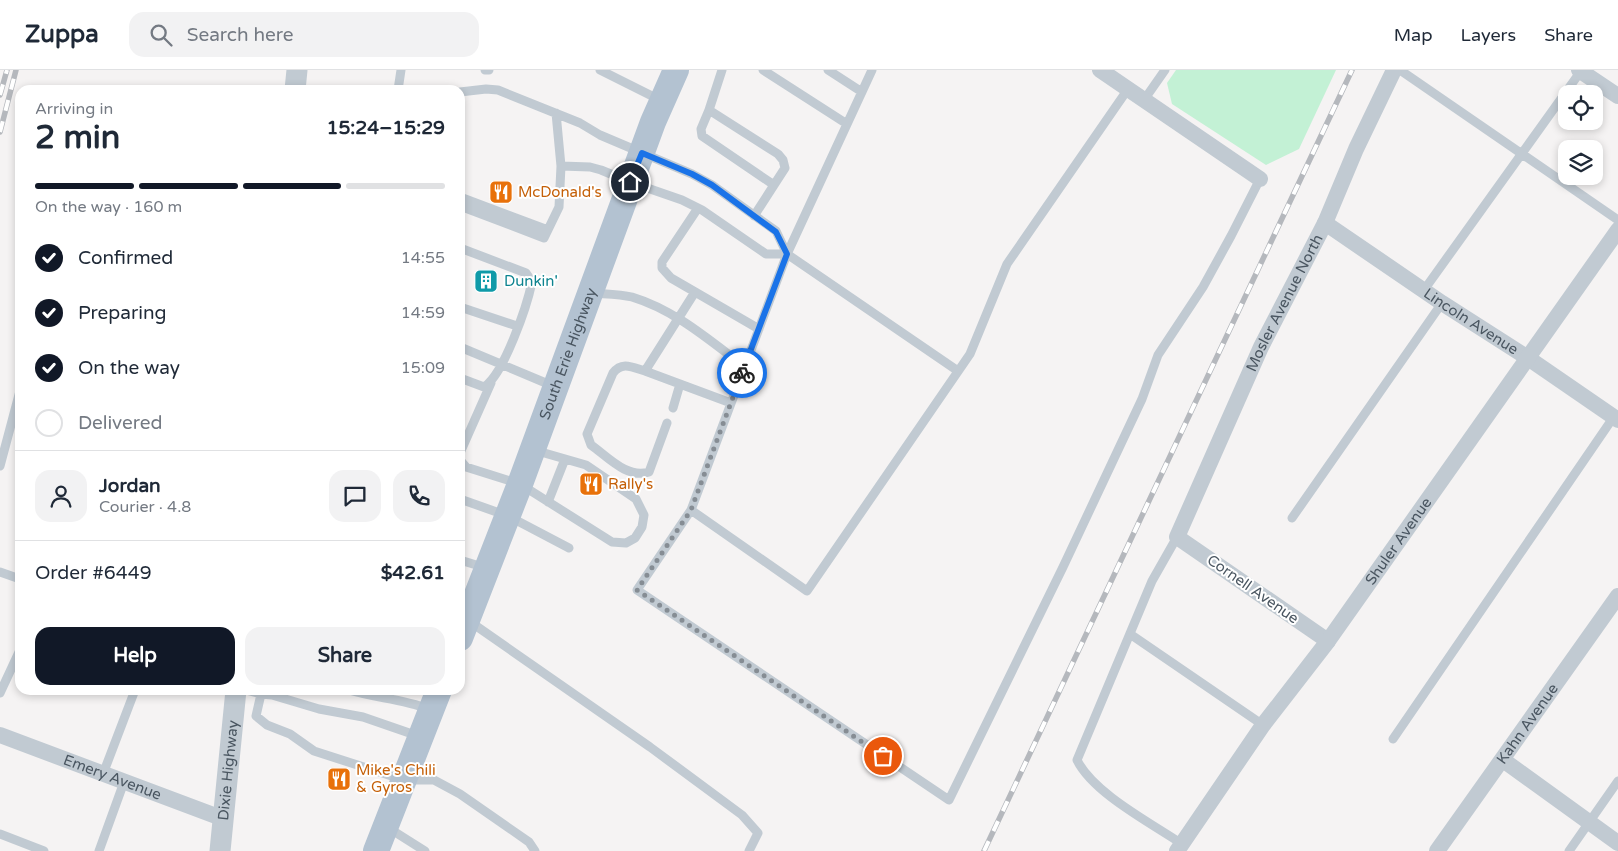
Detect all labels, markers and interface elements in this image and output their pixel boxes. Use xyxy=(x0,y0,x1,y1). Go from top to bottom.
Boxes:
search box xyxy=(129,12,479,57)
text: Zuppa xyxy=(25,20,99,49)
icon: search xyxy=(147,21,175,49)
text: Search here xyxy=(187,24,294,46)
text: Map xyxy=(1394,24,1433,46)
text: Layers xyxy=(1461,24,1516,46)
text: Share xyxy=(1544,24,1593,46)
map controls xyxy=(1558,85,1603,185)
button: locate xyxy=(1558,85,1603,130)
text: Arriving in xyxy=(35,99,113,119)
text: 15:24–15:29 xyxy=(326,117,445,139)
text: 2 min xyxy=(35,119,120,157)
button: layers xyxy=(1558,140,1603,185)
pin xyxy=(609,161,651,203)
icon: home xyxy=(616,168,644,196)
restaurant icon: McDonald's xyxy=(488,179,514,205)
place label: McDonald's xyxy=(518,183,602,201)
text: On the way · 160 m xyxy=(35,197,182,217)
street label: Mosler Avenue North xyxy=(1242,231,1327,374)
icon: check xyxy=(35,244,63,272)
text: Confirmed xyxy=(78,247,173,269)
text: 14:55 xyxy=(401,248,445,268)
building icon: Dunkin' xyxy=(473,268,499,294)
place label: Dunkin' xyxy=(504,272,558,290)
street label: Lincoln Avenue xyxy=(1420,284,1522,358)
street label: South Erie Highway xyxy=(535,285,600,422)
icon: check xyxy=(35,299,63,327)
text: Preparing xyxy=(78,302,167,324)
text: 14:59 xyxy=(401,303,445,323)
courier xyxy=(717,348,767,398)
icon: check xyxy=(35,354,63,382)
text: On the way xyxy=(78,357,180,379)
text: 15:09 xyxy=(401,358,445,378)
icon: bike xyxy=(728,359,756,387)
text: Delivered xyxy=(78,412,163,434)
button: person xyxy=(35,470,87,522)
button: chat xyxy=(329,470,381,522)
button: phone xyxy=(393,470,445,522)
restaurant icon: Rally's xyxy=(578,471,604,497)
text: Jordan xyxy=(99,475,161,497)
place label: Rally's xyxy=(608,475,653,493)
street label: Shuler Avenue xyxy=(1361,494,1436,588)
text: Courier · 4.8 xyxy=(99,497,191,517)
street label: Cornell Avenue xyxy=(1204,551,1302,627)
text: Order #6449 xyxy=(35,562,152,584)
text: $42.61 xyxy=(381,562,445,584)
button: Help xyxy=(35,627,235,685)
button: Share xyxy=(245,627,445,685)
street label: Kahn Avenue xyxy=(1493,680,1562,767)
street label: Dixie Highway xyxy=(214,719,242,821)
pin xyxy=(862,735,904,777)
icon: bag xyxy=(869,742,897,770)
street label: Emery Avenue xyxy=(61,751,164,804)
place label: Mike's Chili & Gyros xyxy=(356,761,436,796)
restaurant icon: Mike's Chili & Gyros xyxy=(326,766,352,792)

